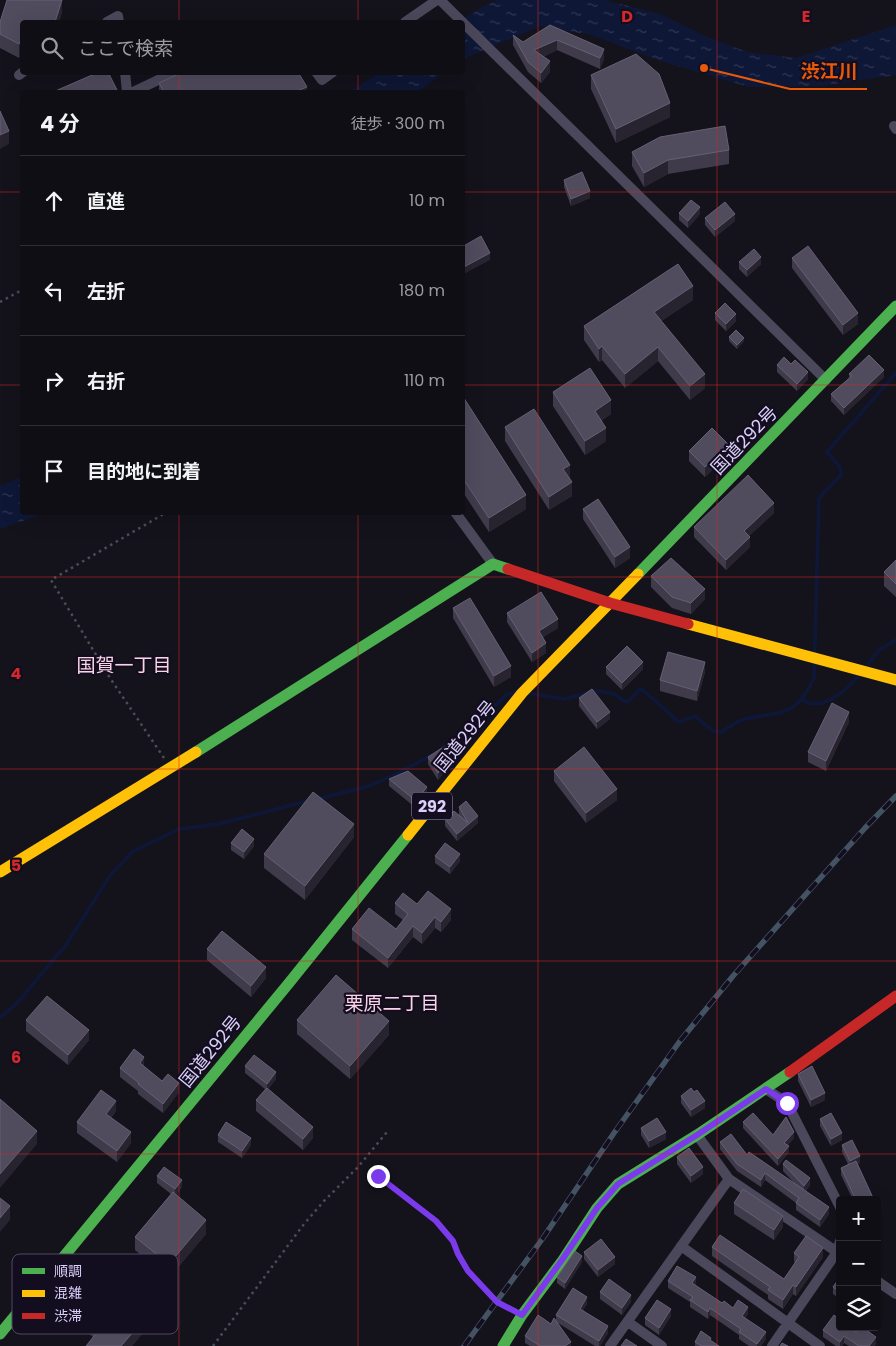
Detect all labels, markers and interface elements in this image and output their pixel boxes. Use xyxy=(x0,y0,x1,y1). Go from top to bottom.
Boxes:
text: D xyxy=(621,5,633,28)
text: E xyxy=(802,5,810,28)
search box xyxy=(20,20,465,75)
icon: search xyxy=(38,34,66,62)
text: ここで検索 xyxy=(78,35,173,62)
callout: 渋江川 xyxy=(790,55,867,89)
text: 渋江川 xyxy=(800,58,858,85)
text: 4 分 xyxy=(40,109,80,138)
text: 徒歩 · 300 m xyxy=(351,112,445,135)
icon: ahead xyxy=(40,187,68,215)
text: 直進 xyxy=(87,188,125,215)
text: 10 m xyxy=(409,189,445,212)
icon: left xyxy=(40,277,68,305)
text: 左折 xyxy=(87,278,125,305)
text: 180 m xyxy=(399,279,445,302)
icon: right xyxy=(40,367,68,395)
text: 右折 xyxy=(87,368,125,395)
text: 110 m xyxy=(404,369,445,392)
street label: 国道292号 xyxy=(705,400,783,480)
icon: arrive xyxy=(40,457,68,485)
text: 目的地に到着 xyxy=(87,458,201,485)
district label: 国賀一丁目 xyxy=(76,652,172,679)
text: 4 xyxy=(11,662,22,685)
street label: 国道292号 xyxy=(428,695,502,777)
road number: 292 xyxy=(412,792,452,819)
text: 5 xyxy=(11,854,21,877)
district label: 栗原二丁目 xyxy=(344,990,440,1017)
street label: 国道292号 xyxy=(173,1010,247,1092)
text: 6 xyxy=(11,1046,21,1069)
route start xyxy=(776,1092,799,1115)
route end xyxy=(367,1165,390,1188)
map controls xyxy=(836,1196,881,1331)
button: + xyxy=(836,1196,881,1241)
button: − xyxy=(836,1241,881,1286)
legend xyxy=(12,1254,178,1334)
text: 順調 xyxy=(54,1261,82,1281)
text: 混雑 xyxy=(54,1283,82,1303)
button: layers xyxy=(836,1286,881,1331)
text: 渋滞 xyxy=(54,1306,82,1326)

